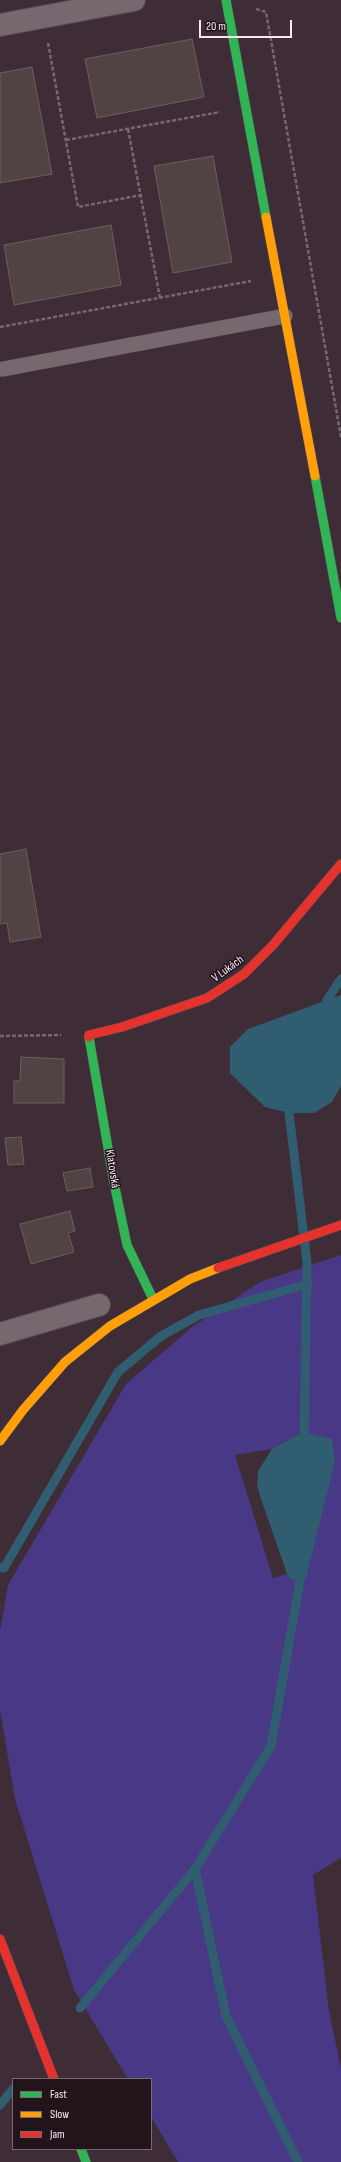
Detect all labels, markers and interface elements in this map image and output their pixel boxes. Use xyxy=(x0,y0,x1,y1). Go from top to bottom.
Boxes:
scale bar xyxy=(201,12,294,38)
text: 20 m xyxy=(206,19,226,34)
street label: V Lukách xyxy=(209,953,247,985)
street label: Klatovská xyxy=(102,1149,122,1189)
legend xyxy=(12,2078,152,2150)
text: Fast xyxy=(50,2087,67,2102)
text: Slow xyxy=(50,2107,69,2122)
text: Jam xyxy=(50,2127,65,2142)

